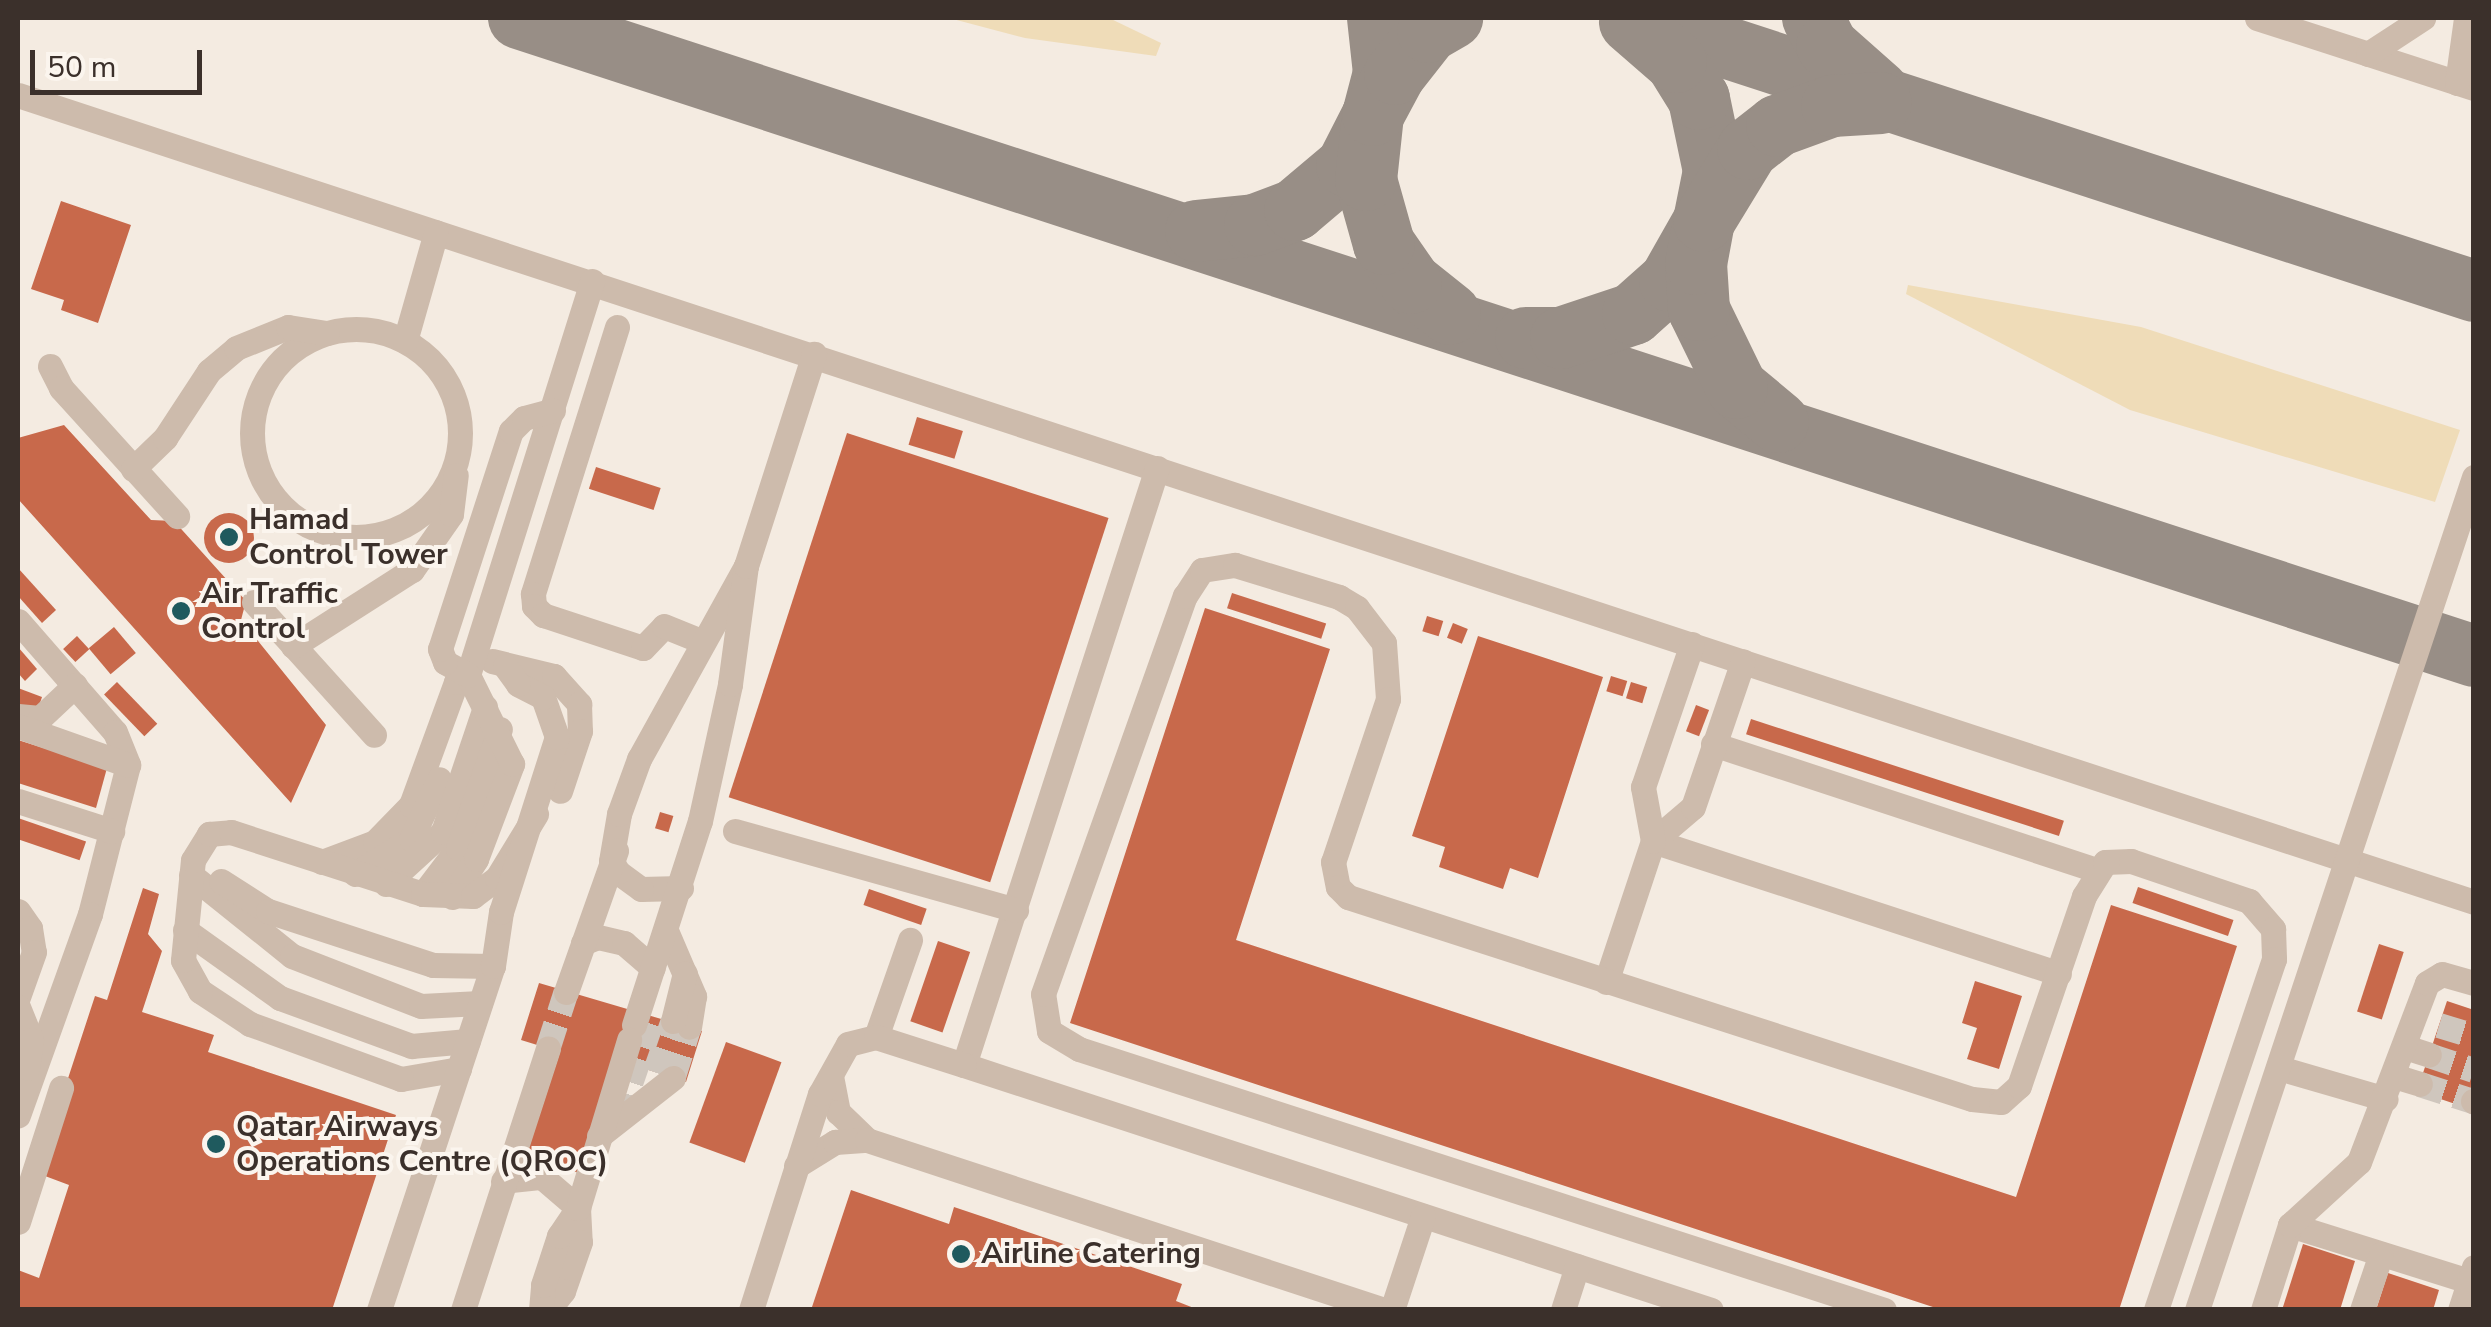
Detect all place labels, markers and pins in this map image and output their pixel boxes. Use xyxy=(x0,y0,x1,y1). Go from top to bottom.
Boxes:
place label: Hamad Control Tower xyxy=(249,502,448,572)
marker: Hamad Control Tower xyxy=(218,526,240,548)
place label: Air Traffic Control xyxy=(201,576,338,646)
marker: Air Traffic Control xyxy=(170,600,192,622)
place label: Qatar Airways Operations Centre (QROC) xyxy=(236,1109,608,1180)
marker: Qatar Airways Operations Centre (QROC) xyxy=(205,1133,227,1155)
place label: Airline Catering xyxy=(981,1236,1201,1272)
marker: Airline Catering xyxy=(950,1243,972,1265)

